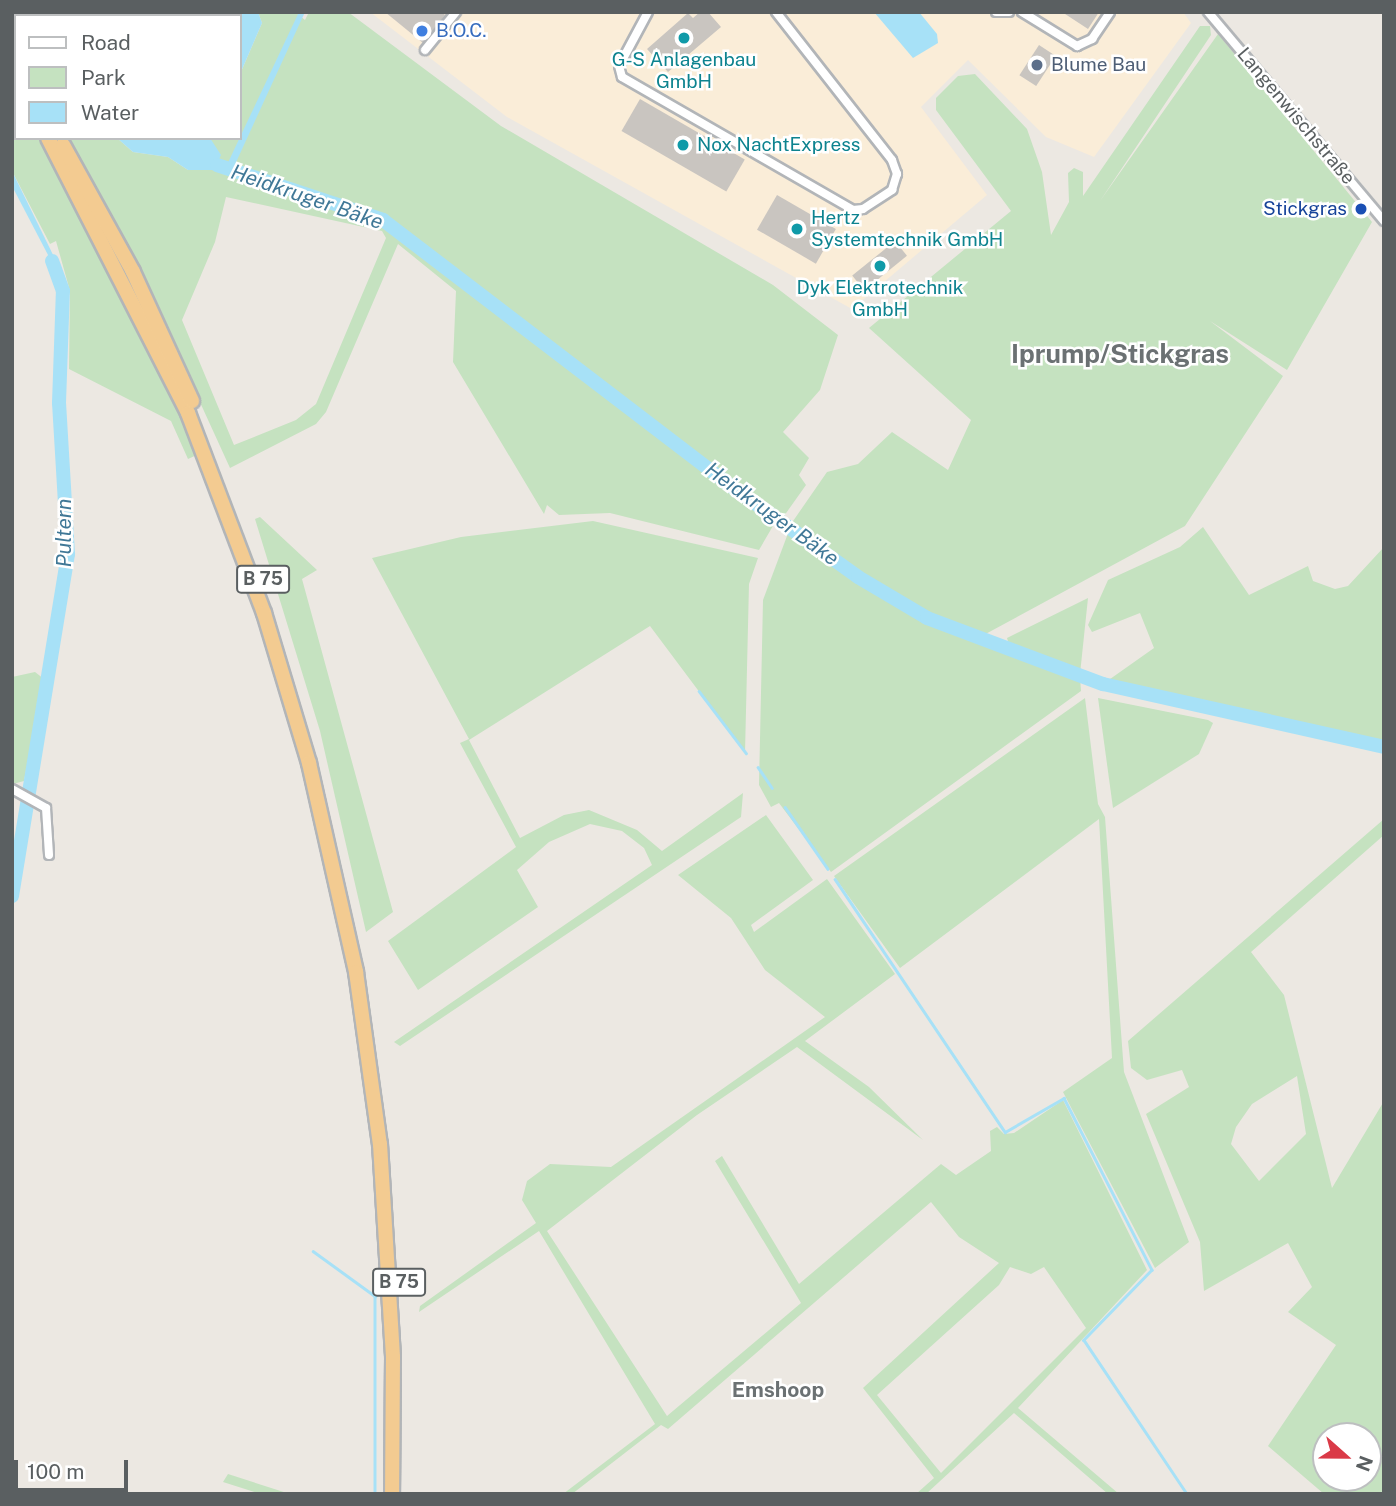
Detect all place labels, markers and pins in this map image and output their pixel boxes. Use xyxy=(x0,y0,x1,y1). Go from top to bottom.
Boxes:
place label: B.O.C. xyxy=(436,20,486,42)
marker: B.O.C. xyxy=(414,23,430,39)
marker: G-S Anlagenbau GmbH xyxy=(676,30,692,46)
place label: G-S Anlagenbau GmbH xyxy=(612,49,756,93)
place label: Blume Bau xyxy=(1051,54,1146,76)
marker: Blume Bau xyxy=(1029,57,1045,73)
place label: Nox NachtExpress xyxy=(697,134,860,156)
marker: Nox NachtExpress xyxy=(675,137,691,153)
place label: Stickgras xyxy=(1263,198,1347,220)
marker: Stickgras xyxy=(1353,201,1369,217)
place label: Hertz Systemtechnik GmbH xyxy=(811,207,1003,251)
marker: Hertz Systemtechnik GmbH xyxy=(789,221,805,237)
marker: Dyk Elektrotechnik GmbH xyxy=(872,258,888,274)
place label: Dyk Elektrotechnik GmbH xyxy=(796,277,964,321)

